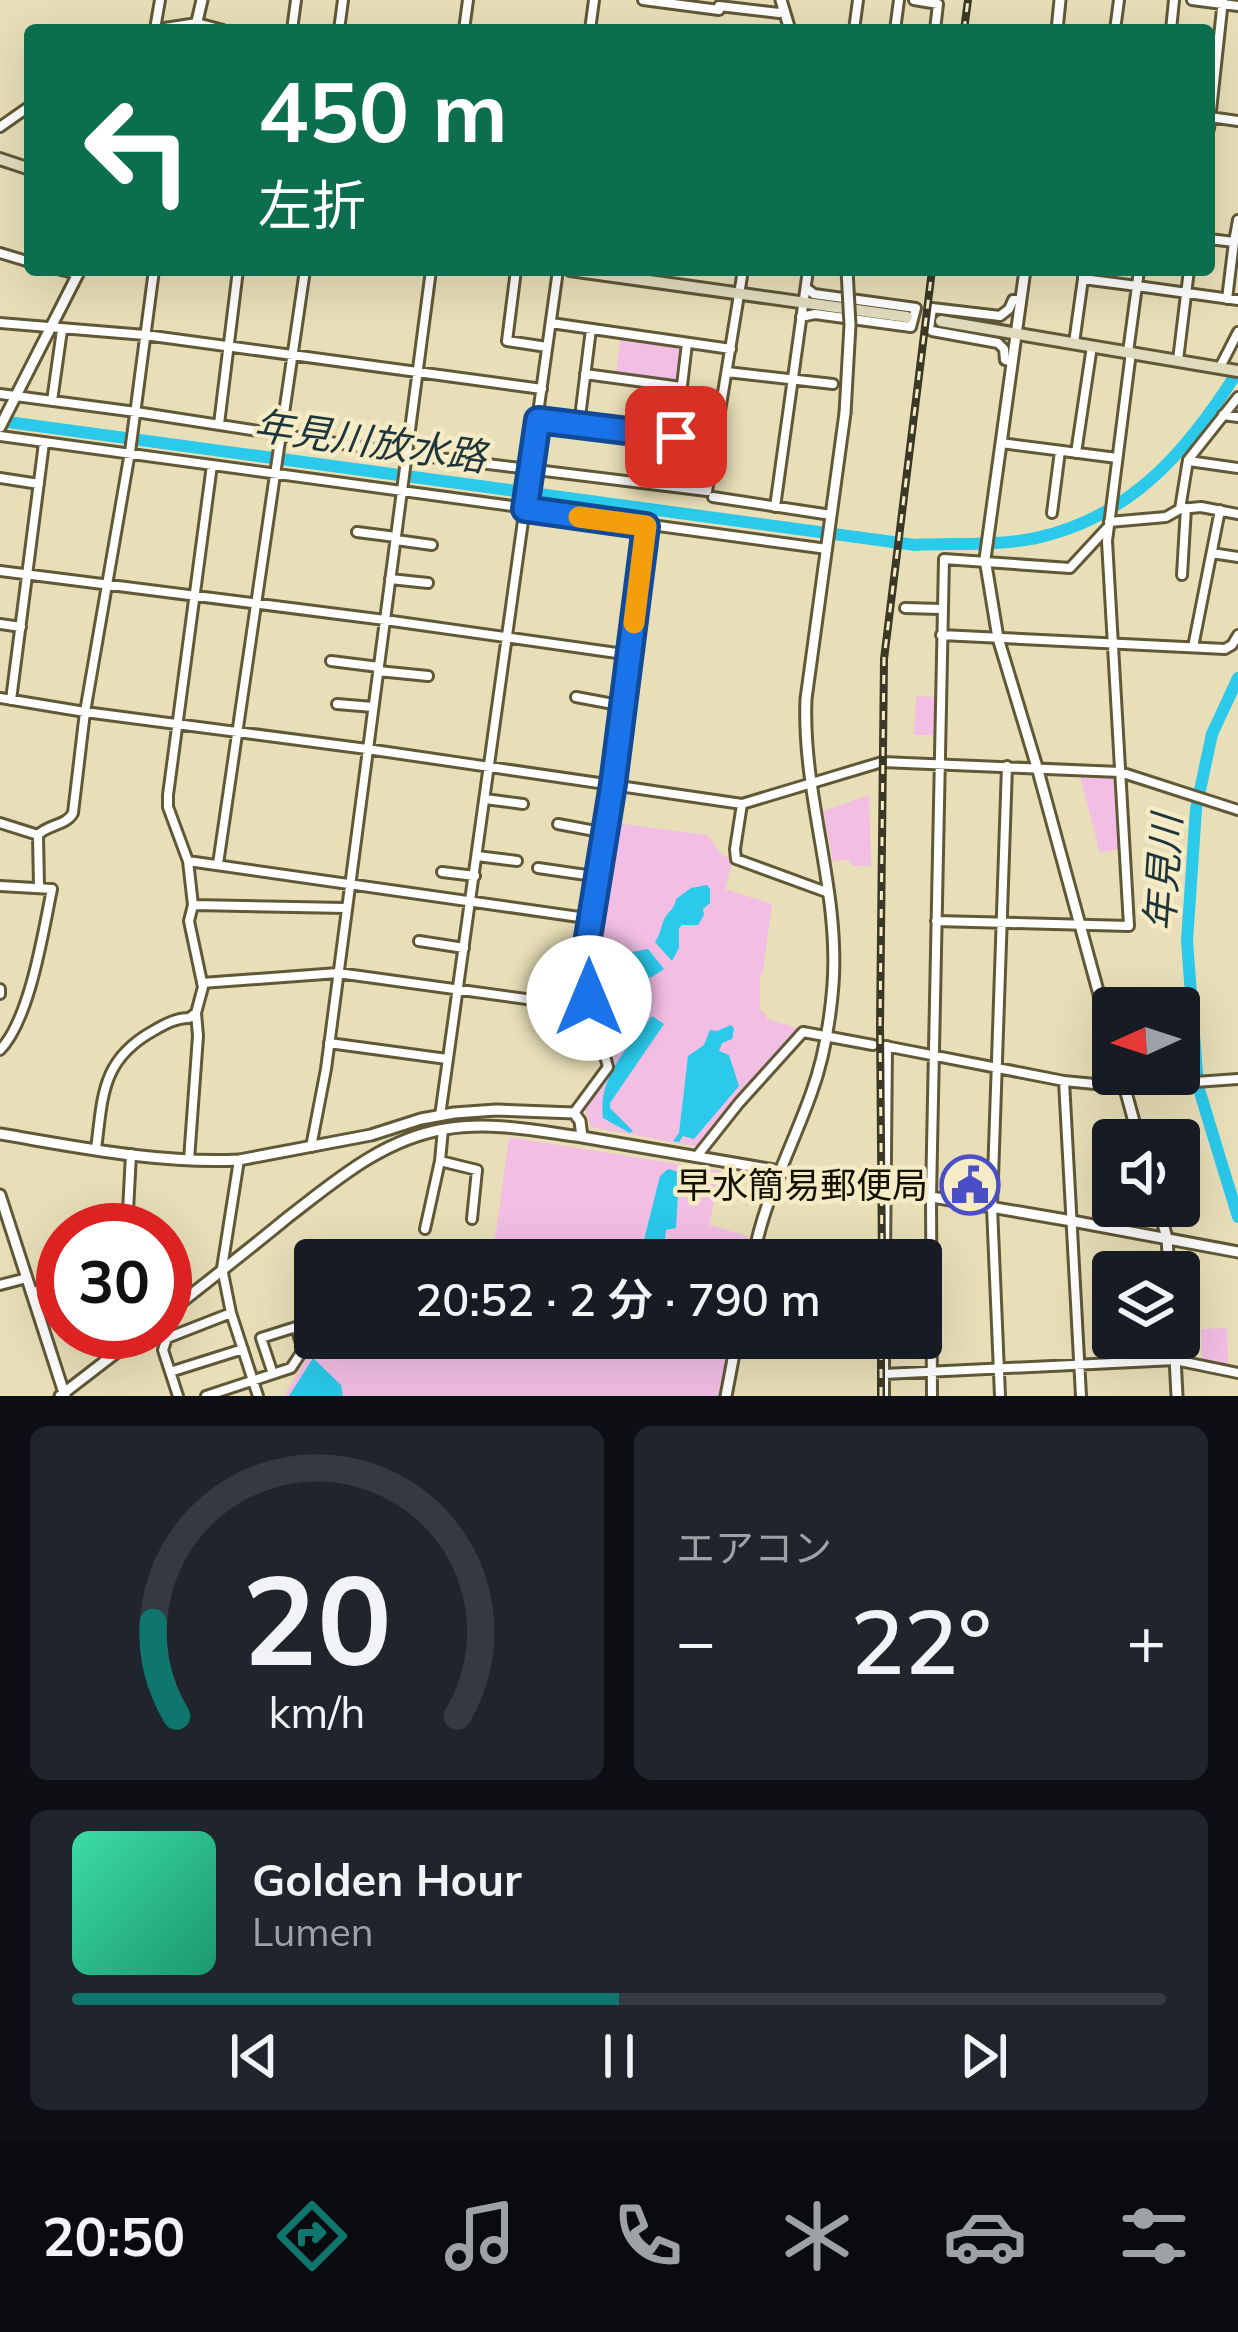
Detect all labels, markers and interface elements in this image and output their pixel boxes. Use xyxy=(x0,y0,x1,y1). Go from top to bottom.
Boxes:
text: 450 m xyxy=(258,58,508,163)
icon: left xyxy=(60,72,216,228)
text: 左折 xyxy=(258,171,366,239)
pin xyxy=(625,386,727,488)
water label: 年見川放水路 xyxy=(251,400,492,481)
icon: arrive xyxy=(643,404,709,470)
water label: 年見川 xyxy=(1134,809,1191,933)
position arrow xyxy=(526,935,652,1061)
north arrow xyxy=(1092,987,1200,1095)
map controls xyxy=(1092,987,1200,1359)
button: sound xyxy=(1092,1119,1200,1227)
public building icon: 早水簡易郵便局 xyxy=(939,1154,1001,1216)
place label: 早水簡易郵便局 xyxy=(676,1162,928,1207)
speed limit sign: 30 xyxy=(36,1203,192,1359)
button: layers xyxy=(1092,1251,1200,1359)
text: 20:52 · 2 分 · 790 m xyxy=(415,1271,821,1327)
text: エアコン xyxy=(676,1523,832,1572)
text: 20 xyxy=(242,1540,392,1696)
text: 22° xyxy=(850,1584,992,1697)
text: − xyxy=(676,1599,716,1682)
text: + xyxy=(1126,1599,1166,1682)
text: km/h xyxy=(268,1685,366,1739)
text: Golden Hour xyxy=(252,1851,522,1907)
text: Lumen xyxy=(252,1907,374,1956)
icon: previous xyxy=(221,2023,287,2089)
icon: pause xyxy=(586,2023,652,2089)
icon: next xyxy=(951,2023,1017,2089)
icon: directions xyxy=(270,2194,354,2278)
icon: music xyxy=(438,2194,522,2278)
icon: phone xyxy=(606,2194,690,2278)
icon: climate xyxy=(775,2194,859,2278)
icon: car xyxy=(943,2194,1027,2278)
icon: filters xyxy=(1112,2194,1196,2278)
text: 20:50 xyxy=(42,2202,185,2270)

